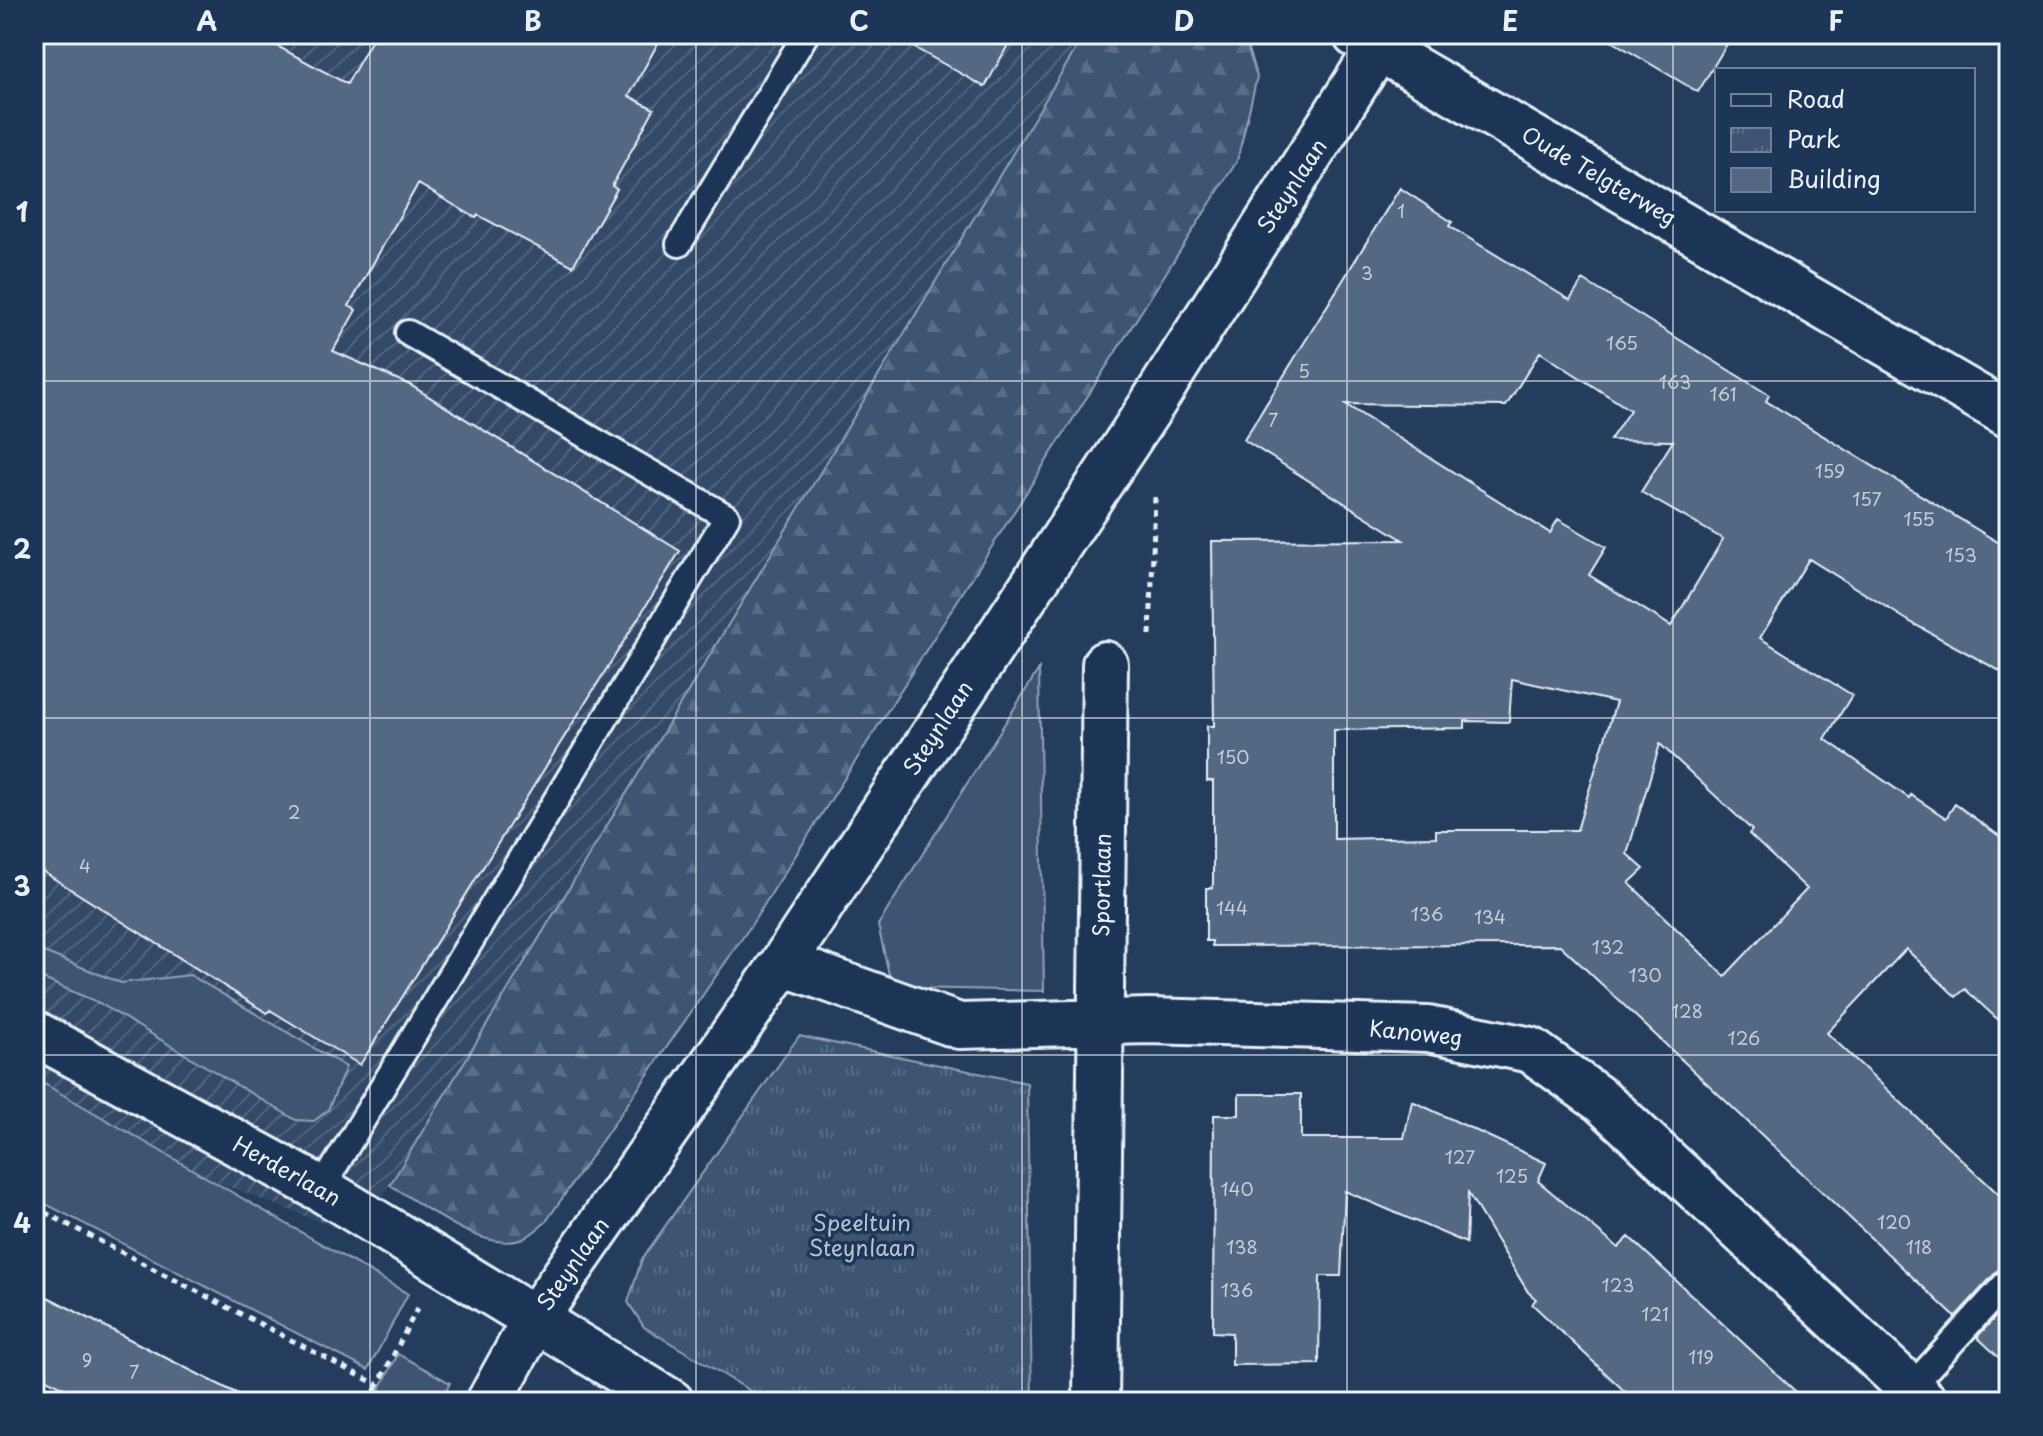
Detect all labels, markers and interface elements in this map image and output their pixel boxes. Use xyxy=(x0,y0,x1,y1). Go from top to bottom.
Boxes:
text: A xyxy=(197,1,217,40)
text: B xyxy=(524,1,542,40)
text: C xyxy=(849,1,869,40)
text: D xyxy=(1174,1,1194,40)
text: E xyxy=(1502,1,1518,40)
text: F xyxy=(1828,1,1844,40)
legend xyxy=(1715,68,1975,212)
text: Road xyxy=(1787,80,1845,116)
street label: Oude Telgterweg xyxy=(1516,117,1684,233)
text: Park xyxy=(1787,120,1841,156)
street label: Steynlaan xyxy=(1248,131,1334,239)
text: Building xyxy=(1787,160,1881,196)
text: 1 xyxy=(16,192,28,231)
house number: 1 xyxy=(1397,197,1405,224)
house number: 3 xyxy=(1361,259,1373,286)
house number: 165 xyxy=(1606,329,1638,356)
house number: 5 xyxy=(1298,357,1310,384)
house number: 163 xyxy=(1659,368,1691,395)
house number: 161 xyxy=(1710,380,1736,407)
house number: 7 xyxy=(1268,406,1278,433)
house number: 159 xyxy=(1815,457,1845,484)
house number: 157 xyxy=(1852,485,1882,512)
house number: 155 xyxy=(1903,505,1935,532)
text: 2 xyxy=(13,529,31,568)
house number: 153 xyxy=(1945,541,1977,568)
street label: Steynlaan xyxy=(894,673,980,781)
house number: 150 xyxy=(1217,743,1249,770)
house number: 2 xyxy=(288,798,300,825)
street label: Sportlaan xyxy=(1083,833,1118,937)
house number: 4 xyxy=(79,852,91,879)
text: 3 xyxy=(13,866,31,905)
house number: 144 xyxy=(1216,894,1248,921)
house number: 136 xyxy=(1411,900,1443,927)
house number: 134 xyxy=(1474,903,1506,930)
house number: 132 xyxy=(1592,933,1624,960)
house number: 130 xyxy=(1628,961,1662,988)
house number: 128 xyxy=(1671,997,1703,1024)
street label: Kanoweg xyxy=(1368,1010,1465,1053)
house number: 126 xyxy=(1728,1024,1760,1051)
street label: Herderlaan xyxy=(228,1126,348,1213)
house number: 127 xyxy=(1445,1143,1475,1170)
house number: 125 xyxy=(1496,1162,1528,1189)
house number: 140 xyxy=(1220,1175,1254,1202)
text: 4 xyxy=(13,1203,31,1242)
park label: Speeltuin Steynlaan xyxy=(808,1205,916,1263)
house number: 120 xyxy=(1877,1208,1911,1235)
street label: Steynlaan xyxy=(528,1210,616,1316)
house number: 138 xyxy=(1226,1233,1258,1260)
house number: 118 xyxy=(1906,1233,1932,1260)
house number: 123 xyxy=(1602,1271,1634,1298)
house number: 136 xyxy=(1221,1276,1253,1303)
house number: 121 xyxy=(1641,1300,1669,1327)
house number: 119 xyxy=(1688,1343,1714,1370)
house number: 9 xyxy=(82,1346,92,1373)
house number: 7 xyxy=(129,1358,139,1385)

